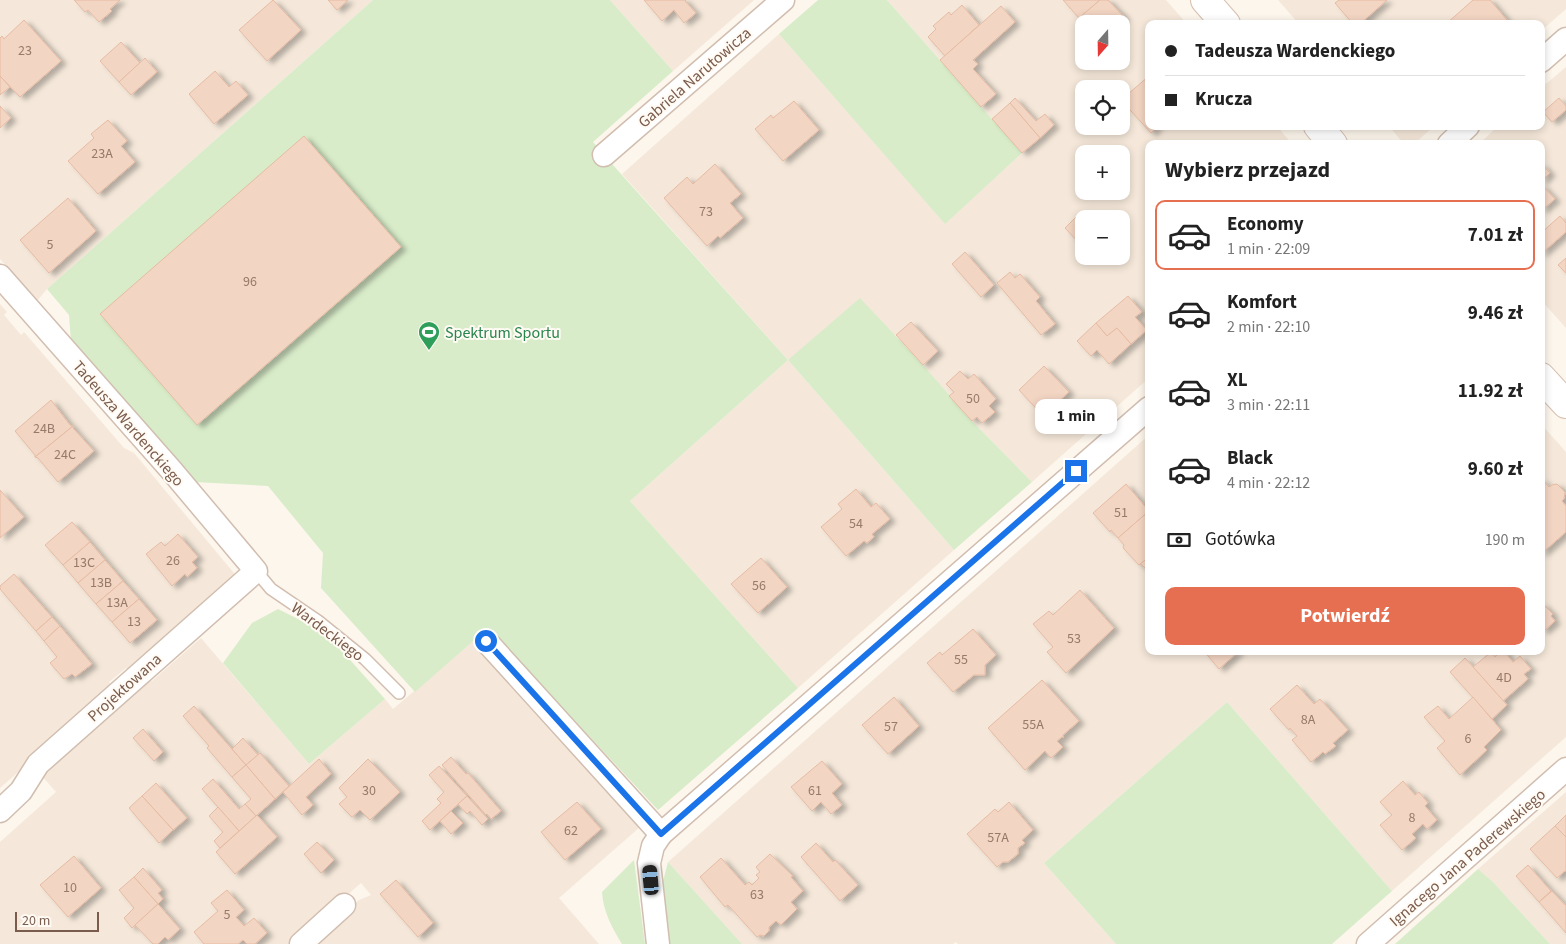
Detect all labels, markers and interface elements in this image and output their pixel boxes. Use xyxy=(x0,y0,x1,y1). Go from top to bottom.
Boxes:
north arrow xyxy=(1075,15,1130,70)
map controls xyxy=(1075,15,1130,265)
street label: Gabriela Narutowicza xyxy=(633,22,756,133)
text: Tadeusza Wardenckiego xyxy=(1195,38,1395,65)
house number: 23 xyxy=(18,41,32,61)
button: locate xyxy=(1075,80,1130,135)
text: Krucza xyxy=(1195,86,1252,113)
house number: 23A xyxy=(91,144,113,164)
button: + xyxy=(1075,145,1130,200)
text: Wybierz przejazd xyxy=(1165,154,1330,186)
house number: 73 xyxy=(699,202,713,222)
button: − xyxy=(1075,210,1130,265)
text: Economy xyxy=(1227,211,1304,238)
icon: car xyxy=(1167,213,1212,258)
text: 7.01 zł xyxy=(1468,222,1523,249)
house number: 5 xyxy=(47,235,54,255)
text: 1 min · 22:09 xyxy=(1227,238,1310,260)
house number: 96 xyxy=(243,272,257,292)
text: Komfort xyxy=(1227,289,1297,316)
icon: car xyxy=(1167,291,1212,336)
text: 9.46 zł xyxy=(1468,300,1523,327)
text: 2 min · 22:10 xyxy=(1227,316,1310,338)
sports icon: Spektrum Sportu xyxy=(417,320,441,351)
place label: Spektrum Sportu xyxy=(445,322,560,344)
street label: Tadeusza Wardenckiego xyxy=(67,356,189,491)
text: XL xyxy=(1227,367,1248,394)
icon: car xyxy=(1167,369,1212,414)
text: 11.92 zł xyxy=(1458,378,1523,405)
house number: 50 xyxy=(966,389,980,409)
text: 3 min · 22:11 xyxy=(1227,394,1310,416)
callout: 1 min xyxy=(1035,398,1117,434)
text: 1 min xyxy=(1057,405,1095,427)
house number: 24B xyxy=(33,419,55,439)
house number: 24C xyxy=(54,445,76,465)
text: Black xyxy=(1227,445,1273,472)
icon: car xyxy=(1167,447,1212,492)
text: 9.60 zł xyxy=(1468,456,1523,483)
route end xyxy=(1065,460,1087,482)
text: 4 min · 22:12 xyxy=(1227,472,1310,494)
house number: 51 xyxy=(1114,503,1128,523)
house number: 54 xyxy=(849,514,863,534)
icon: cash xyxy=(1165,526,1193,554)
text: Gotówka xyxy=(1205,526,1276,553)
text: 190 m xyxy=(1485,529,1525,551)
house number: 26 xyxy=(166,551,180,571)
house number: 13C xyxy=(73,553,95,573)
house number: 13B xyxy=(90,573,112,593)
house number: 56 xyxy=(752,576,766,596)
button: Potwierdź xyxy=(1165,587,1525,645)
house number: 13A xyxy=(106,593,128,613)
street label: Wardeckiego xyxy=(286,597,368,666)
house number: 13 xyxy=(127,612,141,632)
house number: 53 xyxy=(1067,629,1081,649)
route start xyxy=(475,630,497,652)
street label: Projektowana xyxy=(83,649,166,727)
house number: 55 xyxy=(954,650,968,670)
house number: 4D xyxy=(1496,668,1512,688)
house number: 8A xyxy=(1301,710,1316,730)
house number: 55A xyxy=(1022,715,1044,735)
house number: 57 xyxy=(884,717,898,737)
house number: 6 xyxy=(1465,729,1472,749)
house number: 30 xyxy=(362,781,376,801)
house number: 61 xyxy=(808,781,822,801)
street label: Ignacego Jana Paderewskiego xyxy=(1385,784,1550,932)
house number: 8 xyxy=(1409,808,1416,828)
house number: 62 xyxy=(564,821,578,841)
house number: 57A xyxy=(987,828,1009,848)
car xyxy=(642,864,659,896)
house number: 10 xyxy=(63,878,77,898)
house number: 63 xyxy=(750,885,764,905)
house number: 5 xyxy=(224,905,231,925)
scale bar xyxy=(15,909,99,932)
text: 20 m xyxy=(22,911,50,931)

